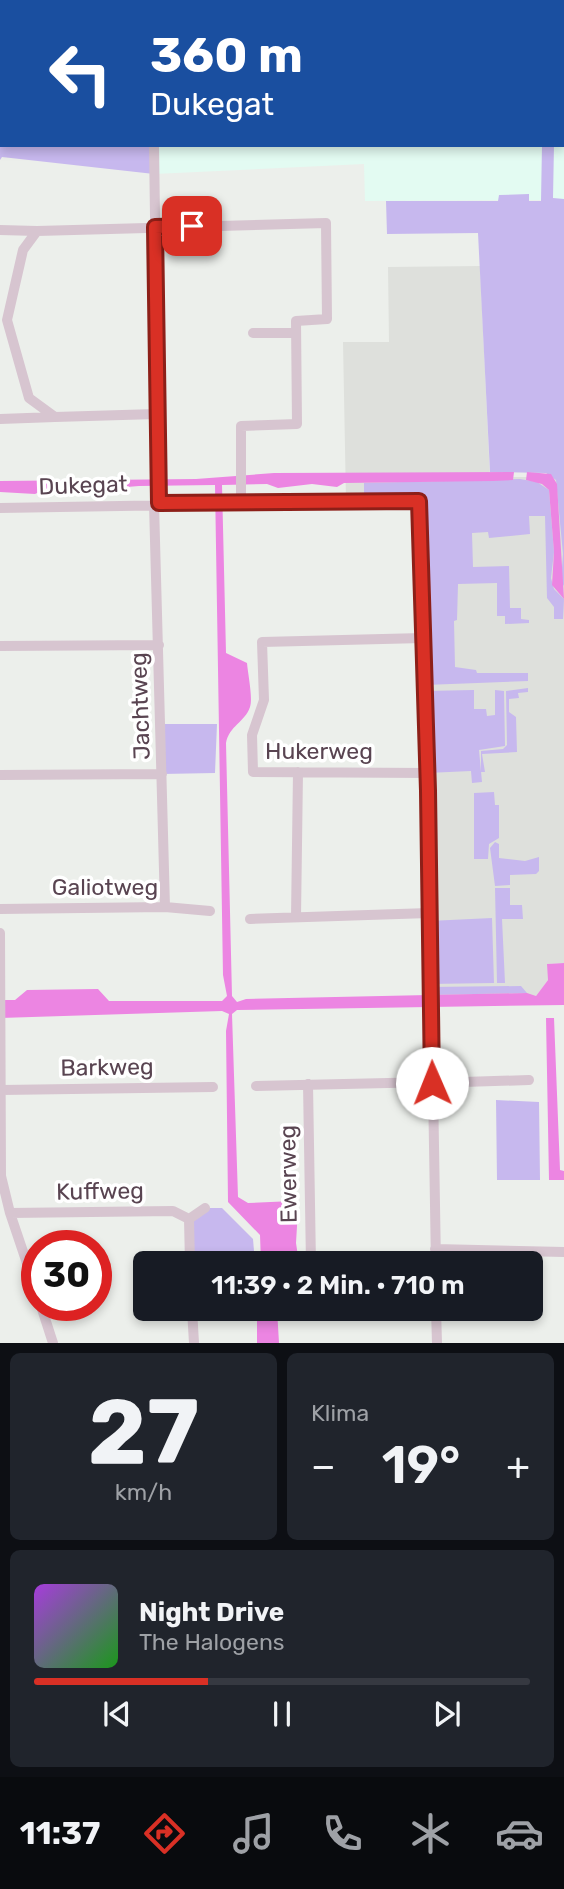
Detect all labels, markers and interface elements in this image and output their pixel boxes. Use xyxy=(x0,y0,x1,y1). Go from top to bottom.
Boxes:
text: 360 m xyxy=(150,26,303,84)
icon: left xyxy=(35,28,126,119)
text: Dukegat xyxy=(150,85,274,123)
pin xyxy=(162,196,222,256)
icon: arrive xyxy=(173,207,211,245)
street label: Dukegat xyxy=(38,469,128,501)
street label: Jachtweg xyxy=(124,652,156,760)
street label: Hukerweg xyxy=(265,737,373,765)
street label: Galiotweg xyxy=(52,873,158,901)
position arrow xyxy=(395,1046,469,1120)
street label: Barkweg xyxy=(60,1052,154,1082)
street label: Ewerweg xyxy=(273,1125,303,1223)
street label: Kuffweg xyxy=(56,1176,144,1206)
speed limit sign: 30 xyxy=(21,1230,112,1321)
text: 11:39 · 2 Min. · 710 m xyxy=(211,1270,465,1301)
text: 27 xyxy=(88,1378,199,1486)
text: Klima xyxy=(311,1399,369,1427)
text: 19° xyxy=(382,1434,460,1496)
text: − xyxy=(311,1443,336,1489)
text: + xyxy=(506,1443,530,1489)
text: km/h xyxy=(115,1478,172,1506)
text: Night Drive xyxy=(139,1597,284,1628)
text: The Halogens xyxy=(139,1628,285,1656)
icon: previous xyxy=(98,1695,136,1733)
icon: pause xyxy=(263,1695,301,1733)
icon: next xyxy=(428,1695,466,1733)
icon: directions xyxy=(140,1809,189,1858)
icon: music xyxy=(229,1809,278,1858)
icon: phone xyxy=(318,1809,367,1858)
icon: climate xyxy=(406,1809,455,1858)
icon: car xyxy=(495,1809,544,1858)
text: 11:37 xyxy=(20,1814,100,1852)

